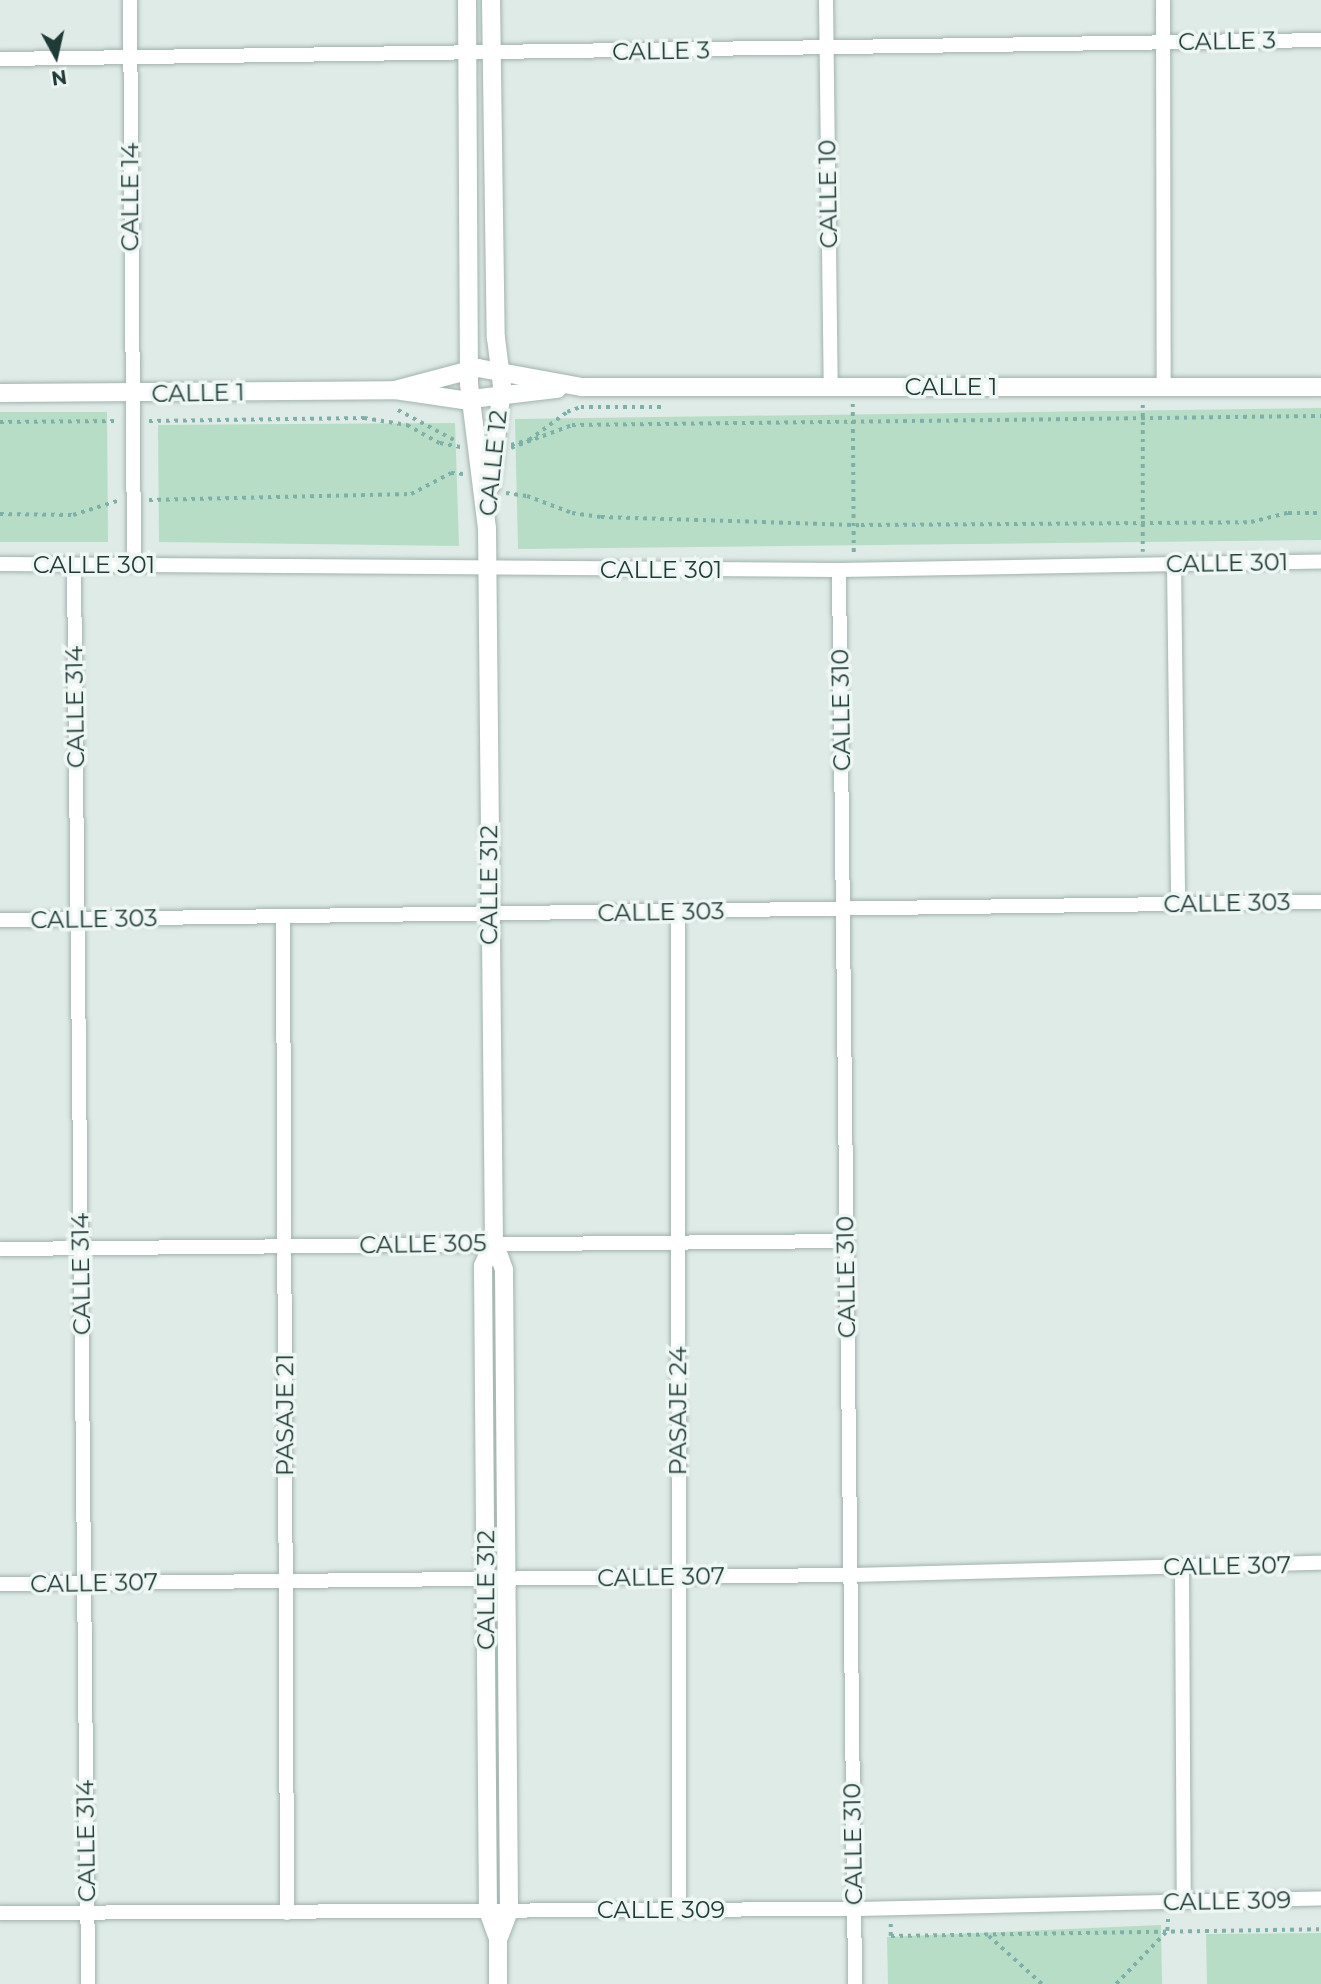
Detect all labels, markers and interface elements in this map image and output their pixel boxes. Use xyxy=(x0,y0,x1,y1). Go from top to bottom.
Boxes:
north arrow xyxy=(21,21,91,91)
street label: CALLE 3 xyxy=(1178,26,1276,56)
street label: CALLE 3 xyxy=(612,36,710,66)
text: N xyxy=(50,65,68,90)
street label: CALLE 10 xyxy=(813,139,843,249)
street label: CALLE 14 xyxy=(116,143,144,251)
street label: CALLE 1 xyxy=(904,373,998,401)
street label: CALLE 1 xyxy=(151,378,245,408)
street label: CALLE 12 xyxy=(473,408,513,518)
street label: CALLE 301 xyxy=(1166,548,1288,578)
street label: CALLE 301 xyxy=(33,551,155,579)
street label: CALLE 301 xyxy=(600,556,722,584)
street label: CALLE 314 xyxy=(60,646,90,768)
street label: CALLE 310 xyxy=(826,649,856,771)
street label: CALLE 312 xyxy=(475,825,503,945)
street label: CALLE 303 xyxy=(1163,887,1291,919)
street label: CALLE 303 xyxy=(597,896,725,928)
street label: CALLE 303 xyxy=(30,903,158,935)
street label: CALLE 314 xyxy=(66,1213,96,1335)
street label: CALLE 310 xyxy=(831,1216,861,1338)
street label: CALLE 305 xyxy=(359,1228,487,1260)
street label: PASAJE 24 xyxy=(664,1346,692,1476)
street label: PASAJE 21 xyxy=(271,1354,299,1476)
street label: CALLE 312 xyxy=(472,1530,500,1650)
street label: CALLE 307 xyxy=(1163,1550,1291,1582)
street label: CALLE 307 xyxy=(597,1561,725,1593)
street label: CALLE 307 xyxy=(30,1567,158,1599)
street label: CALLE 314 xyxy=(71,1780,101,1902)
street label: CALLE 310 xyxy=(838,1783,868,1905)
street label: CALLE 309 xyxy=(1163,1885,1291,1917)
street label: CALLE 309 xyxy=(597,1896,725,1924)

